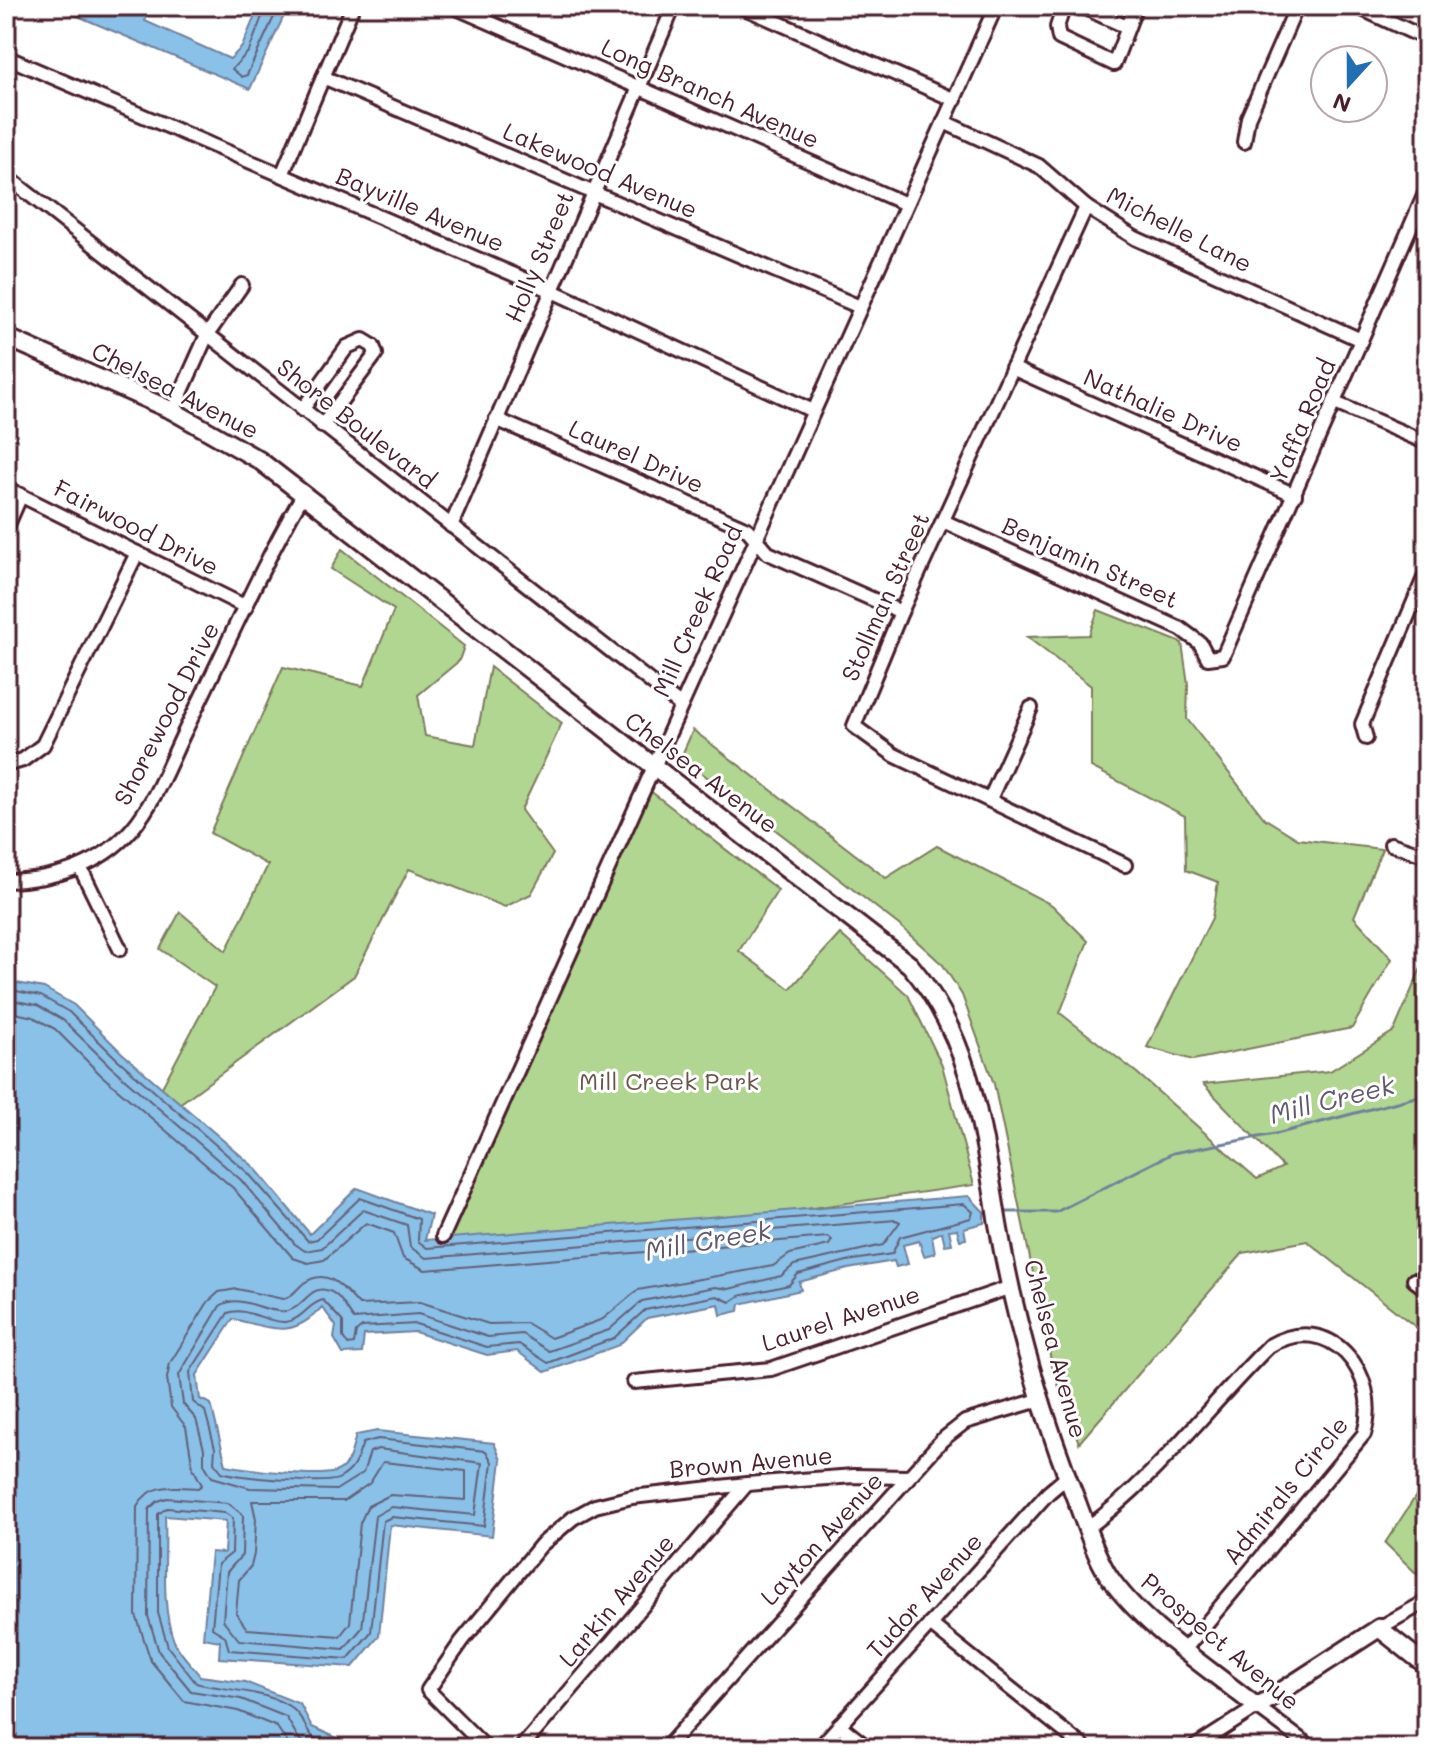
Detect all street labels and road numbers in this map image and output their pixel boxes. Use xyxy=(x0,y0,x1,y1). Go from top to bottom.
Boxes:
street label: Long Branch Avenue xyxy=(597,31,824,155)
street label: Lakewood Avenue xyxy=(499,115,702,225)
street label: Bayville Avenue xyxy=(332,159,510,258)
street label: Michelle Lane xyxy=(1102,179,1258,279)
street label: Holly Street xyxy=(497,186,580,327)
street label: Chelsea Avenue xyxy=(87,334,265,445)
street label: Shore Boulevard xyxy=(271,351,443,495)
street label: Yaffa Road xyxy=(1262,354,1342,487)
street label: Nathalie Drive xyxy=(1079,361,1248,459)
street label: Laurel Drive xyxy=(564,412,709,499)
street label: Fairwood Drive xyxy=(49,472,224,582)
street label: Stollman Street xyxy=(833,507,936,686)
street label: Benjamin Street xyxy=(998,509,1184,614)
street label: Mill Creek Road xyxy=(645,519,748,701)
street label: Shorewood Drive xyxy=(106,616,225,810)
street label: Chelsea Avenue xyxy=(619,704,785,839)
street label: Chelsea Avenue xyxy=(1018,1256,1095,1441)
street label: Laurel Avenue xyxy=(758,1277,923,1358)
street label: Admirals Circle xyxy=(1215,1410,1354,1571)
street label: Brown Avenue xyxy=(668,1439,834,1484)
street label: Layton Avenue xyxy=(753,1465,889,1611)
street label: Tudor Avenue xyxy=(859,1526,989,1664)
street label: Larkin Avenue xyxy=(551,1527,680,1673)
street label: Prospect Avenue xyxy=(1135,1565,1307,1716)

